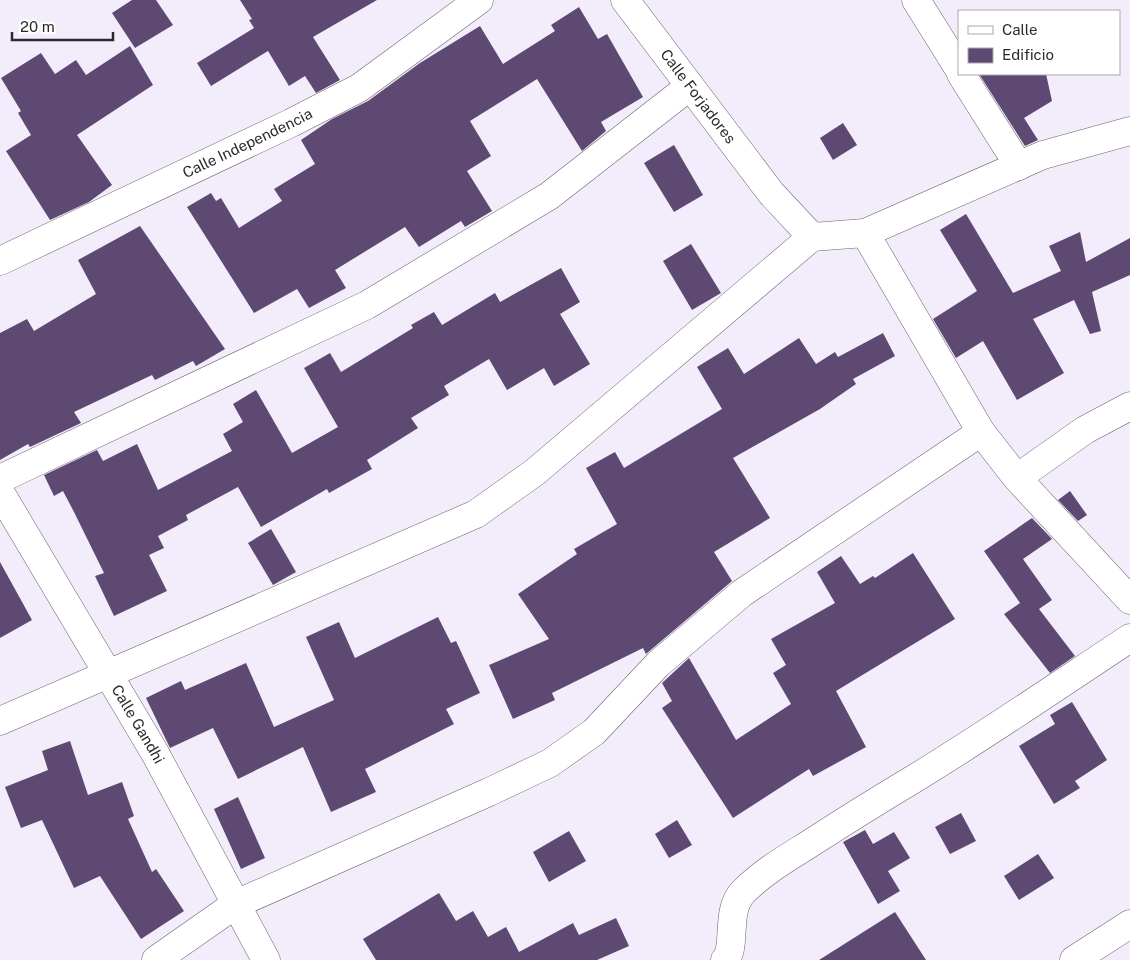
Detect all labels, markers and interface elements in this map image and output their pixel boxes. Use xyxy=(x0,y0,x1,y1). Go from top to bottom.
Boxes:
scale bar xyxy=(12,10,114,42)
legend xyxy=(958,10,1120,75)
text: 20 m xyxy=(20,18,55,35)
text: Calle xyxy=(1002,21,1038,38)
street label: Calle Forjadores xyxy=(657,46,739,147)
text: Edificio xyxy=(1002,46,1054,63)
street label: Calle Independencia xyxy=(180,105,315,181)
street label: Calle Gandhi xyxy=(108,682,168,766)

